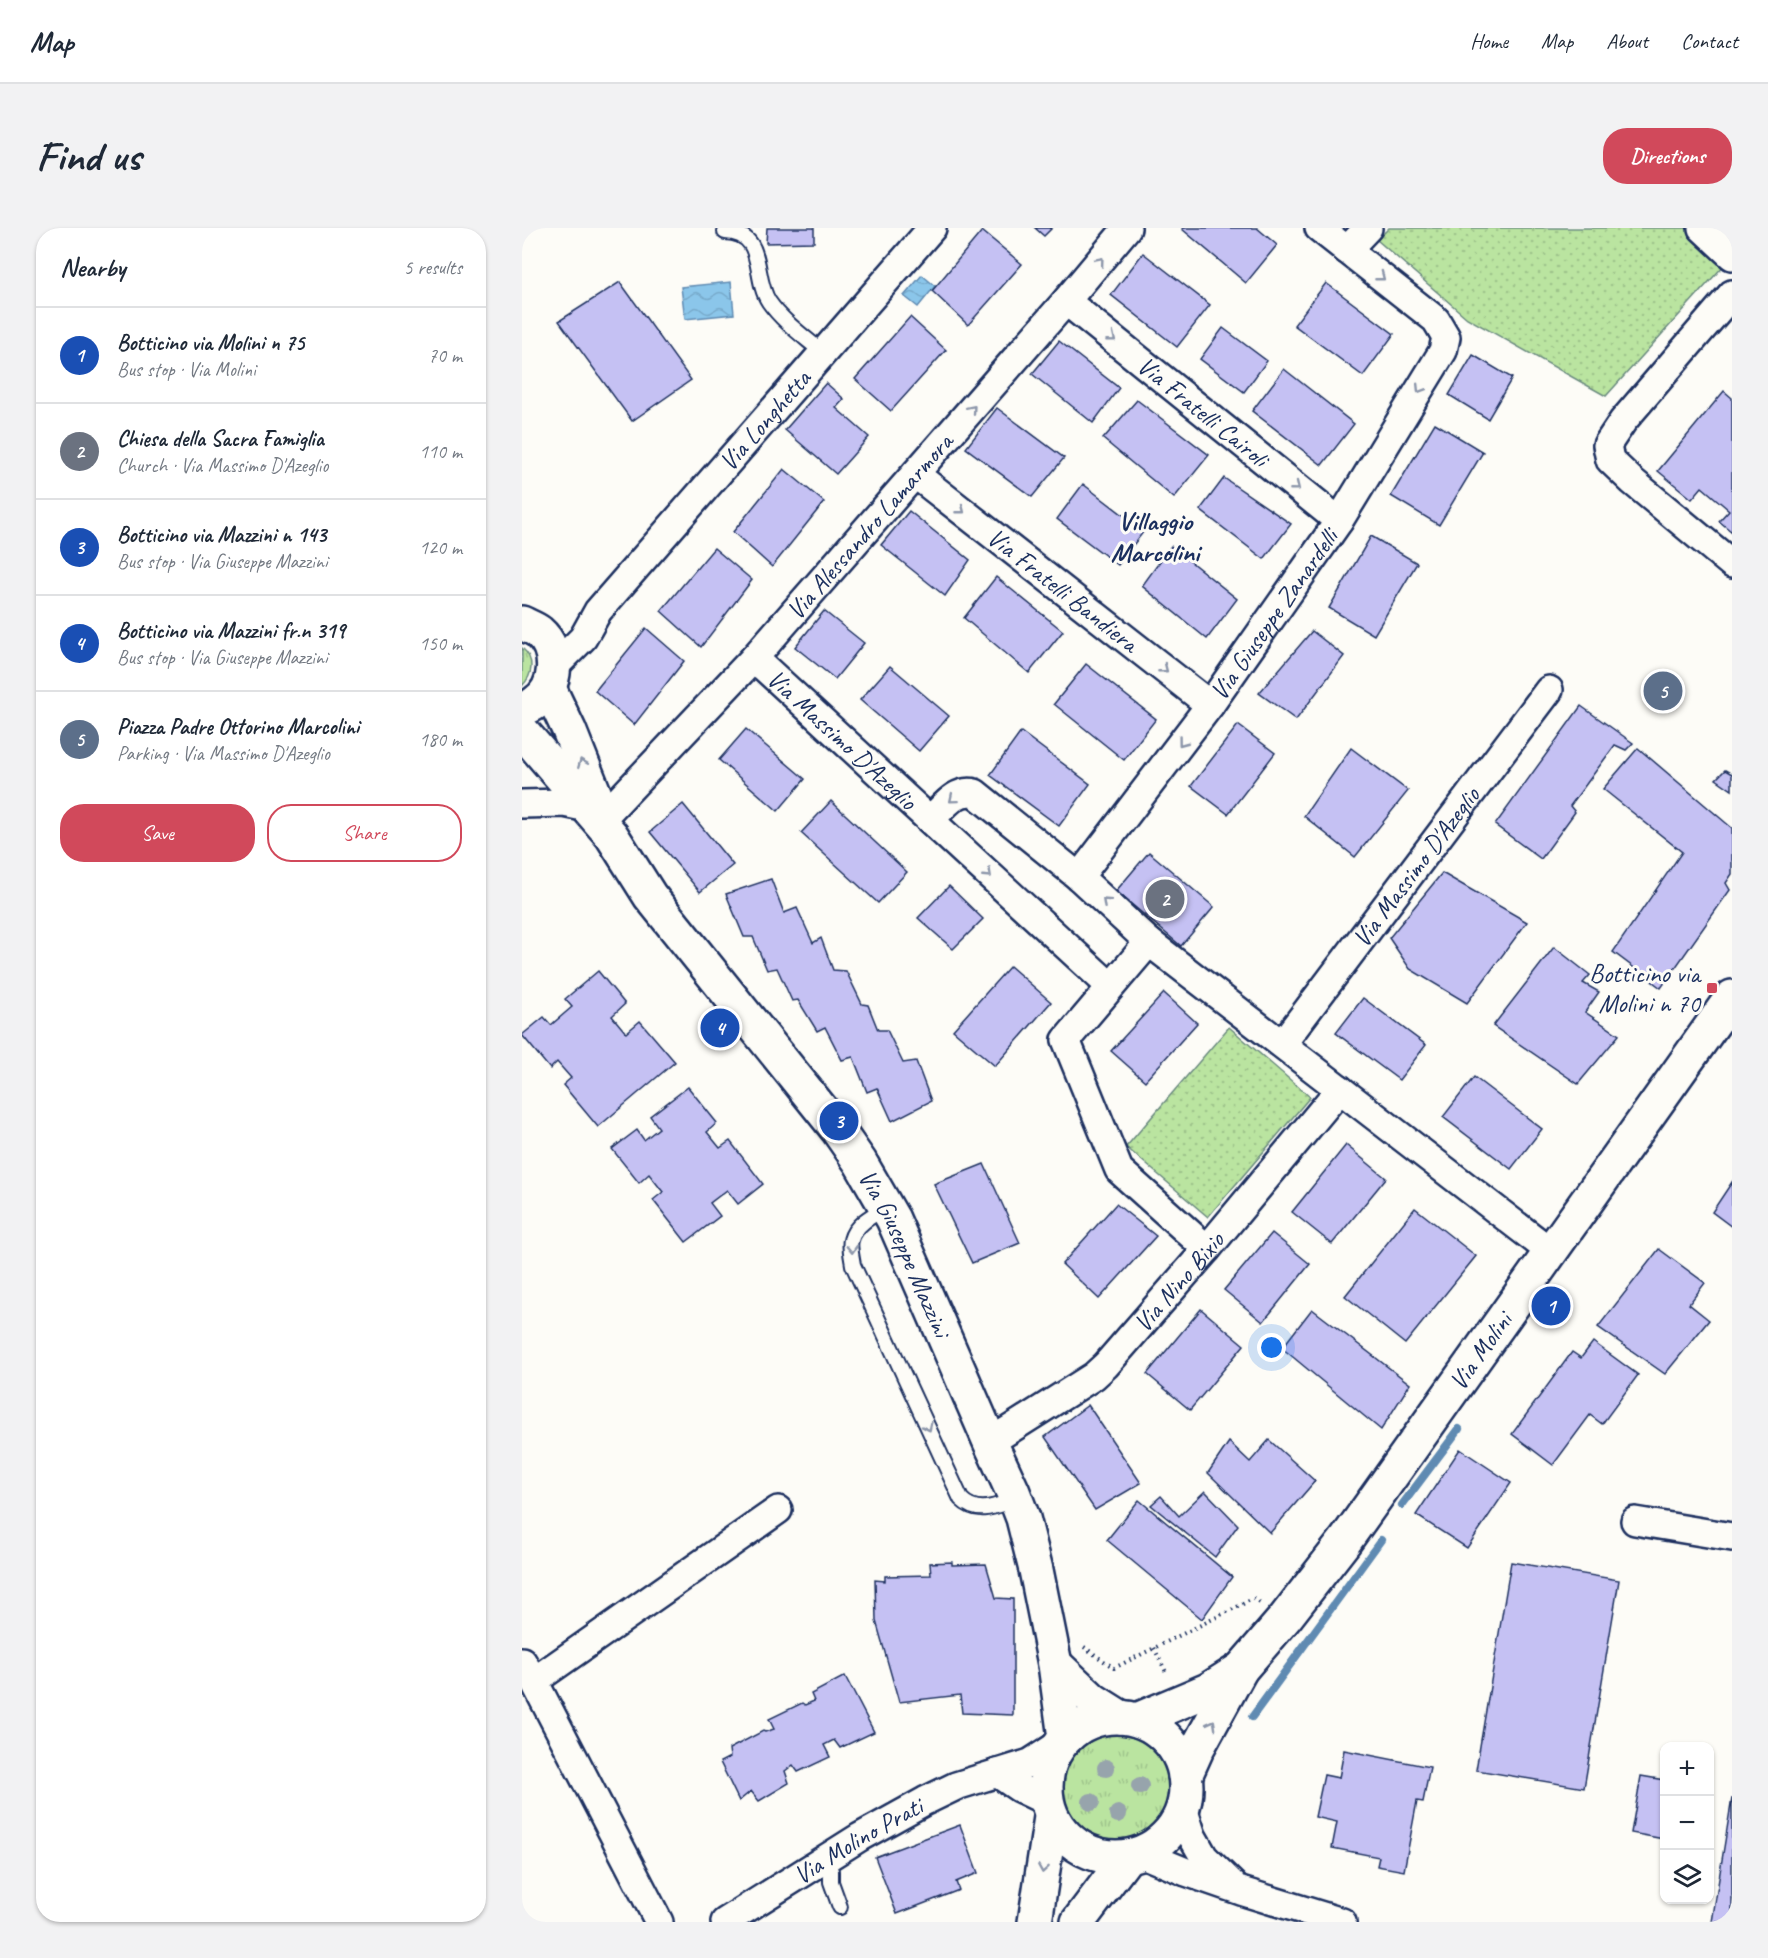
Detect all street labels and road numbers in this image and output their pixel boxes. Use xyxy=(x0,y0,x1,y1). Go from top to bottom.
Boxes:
street label: Via Fratelli Cairoli xyxy=(1130,349,1277,477)
street label: Via Longhetta xyxy=(712,362,819,478)
street label: Via Alessandro Lamarmora xyxy=(779,425,962,627)
street label: Via Giuseppe Zanardelli xyxy=(1203,520,1347,707)
street label: Via Fratelli Bandiera xyxy=(981,521,1147,661)
street label: Via Massimo D'Azeglio xyxy=(760,662,925,818)
street label: Via Massimo D'Azeglio xyxy=(1345,779,1488,954)
street label: Via Giuseppe Mazzini xyxy=(851,1163,959,1345)
street label: Via Nino Bixio xyxy=(1126,1224,1233,1339)
street label: Via Molini xyxy=(1442,1303,1521,1397)
street label: Via Molino Prati xyxy=(787,1788,931,1892)

